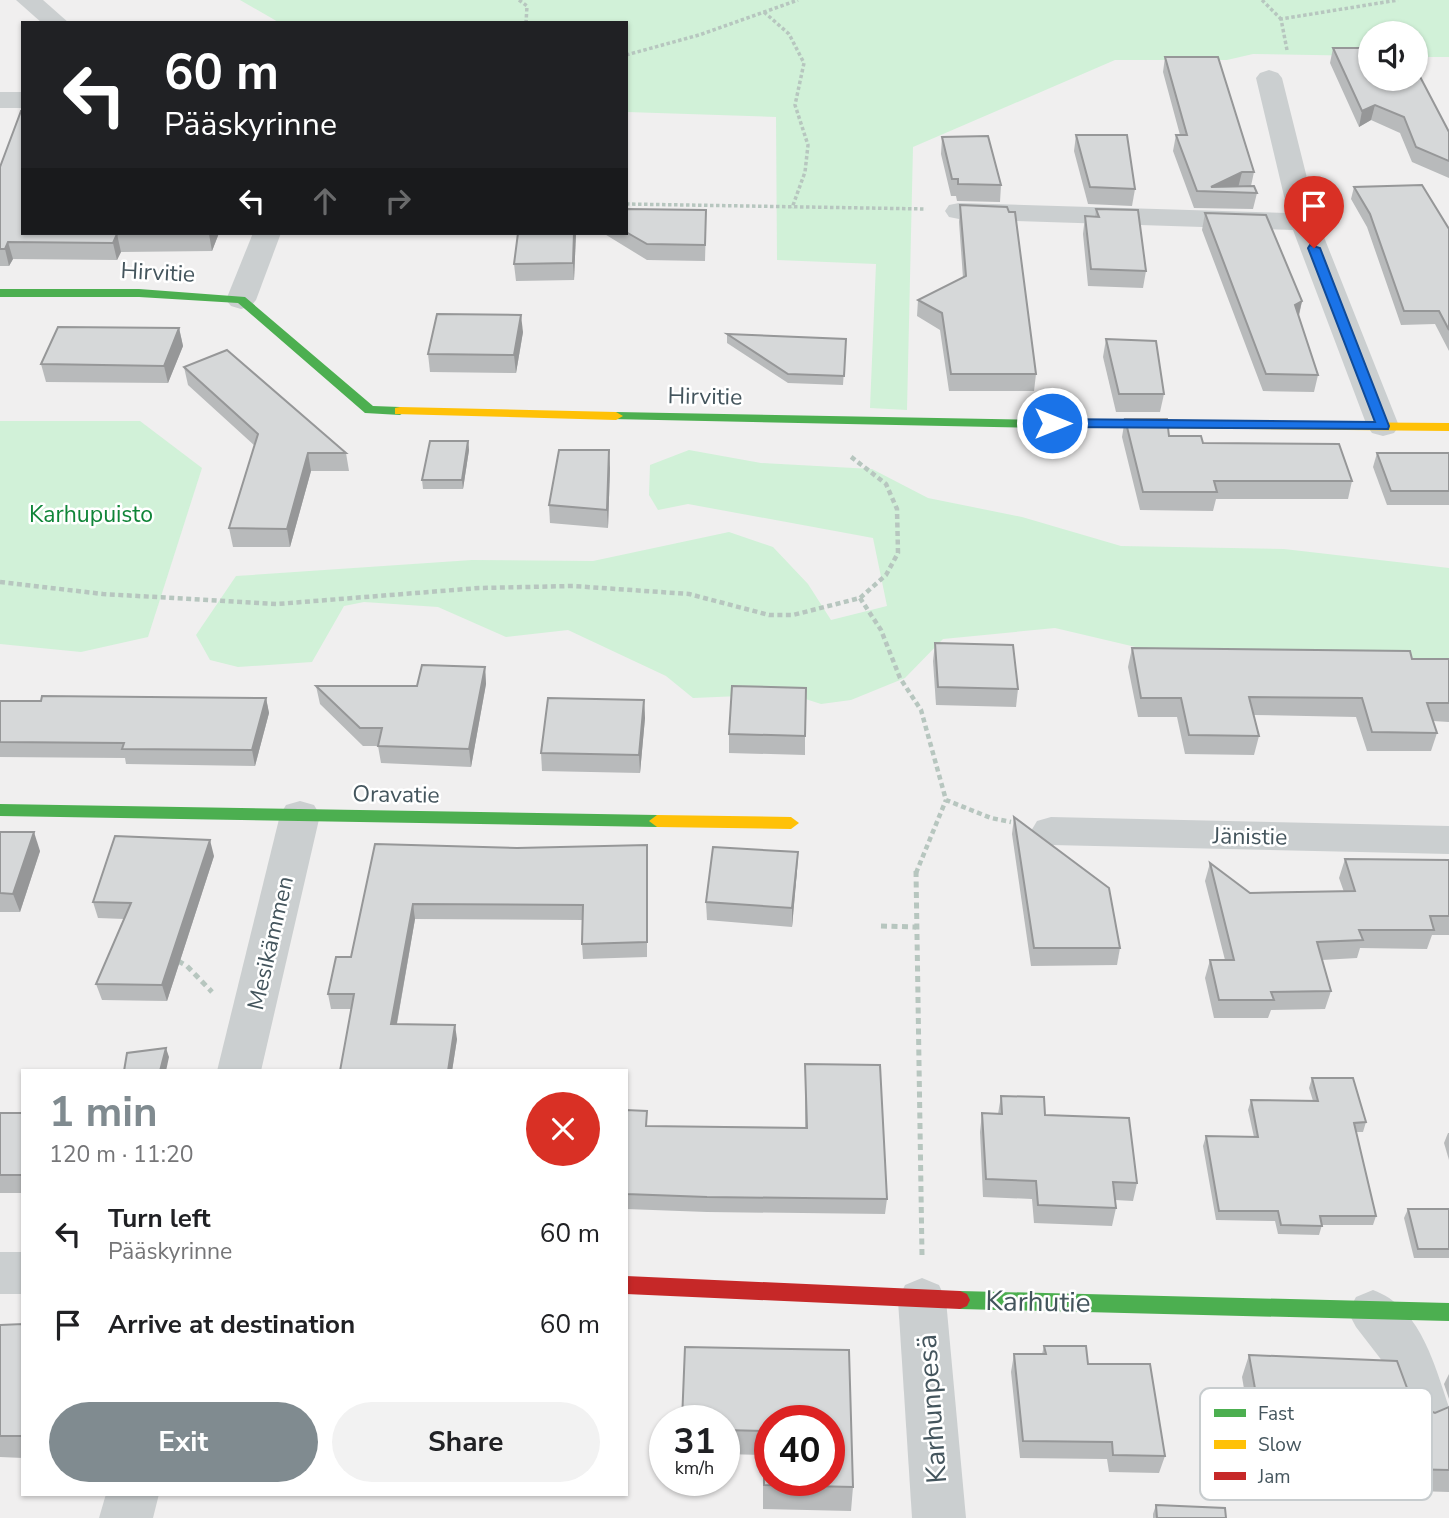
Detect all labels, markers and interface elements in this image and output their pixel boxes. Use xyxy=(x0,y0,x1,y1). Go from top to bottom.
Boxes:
map controls xyxy=(1358,21,1428,91)
button: sound xyxy=(1358,21,1428,91)
text: 60 m xyxy=(164,39,279,106)
icon: left xyxy=(49,49,140,140)
text: Pääskyrinne xyxy=(164,103,337,146)
pin xyxy=(1284,176,1344,248)
icon: left xyxy=(233,182,271,220)
icon: ahead xyxy=(306,182,344,220)
icon: right xyxy=(379,182,417,220)
icon: arrive xyxy=(1295,187,1333,225)
street label: Hirvitie xyxy=(120,255,196,290)
street label: Hirvitie xyxy=(667,380,743,413)
position arrow xyxy=(1015,386,1089,460)
park label: Karhupuisto xyxy=(29,499,153,530)
street label: Oravatie xyxy=(352,778,440,811)
street label: Jänistie xyxy=(1211,820,1288,853)
street label: Mesikämmen xyxy=(240,873,301,1013)
text: 1 min xyxy=(49,1084,158,1141)
button: close xyxy=(526,1092,600,1166)
text: 120 m · 11:20 xyxy=(49,1139,194,1170)
text: Turn left xyxy=(108,1201,211,1236)
icon: left xyxy=(49,1215,87,1253)
text: 60 m xyxy=(540,1216,600,1251)
text: Pääskyrinne xyxy=(108,1236,232,1267)
street label: Karhutie xyxy=(985,1282,1091,1322)
icon: arrive xyxy=(49,1306,87,1344)
text: Arrive at destination xyxy=(108,1307,355,1342)
text: 60 m xyxy=(540,1307,600,1342)
street label: Karhunpesä xyxy=(908,1333,956,1485)
legend xyxy=(1200,1388,1432,1500)
text: Fast xyxy=(1258,1401,1294,1427)
button: Exit xyxy=(49,1402,318,1482)
button: Share xyxy=(332,1402,600,1482)
speed limit sign: 40 xyxy=(754,1405,845,1496)
text: 31 xyxy=(673,1418,716,1465)
text: Slow xyxy=(1258,1432,1302,1458)
text: km/h xyxy=(675,1456,714,1480)
text: Jam xyxy=(1257,1464,1291,1490)

